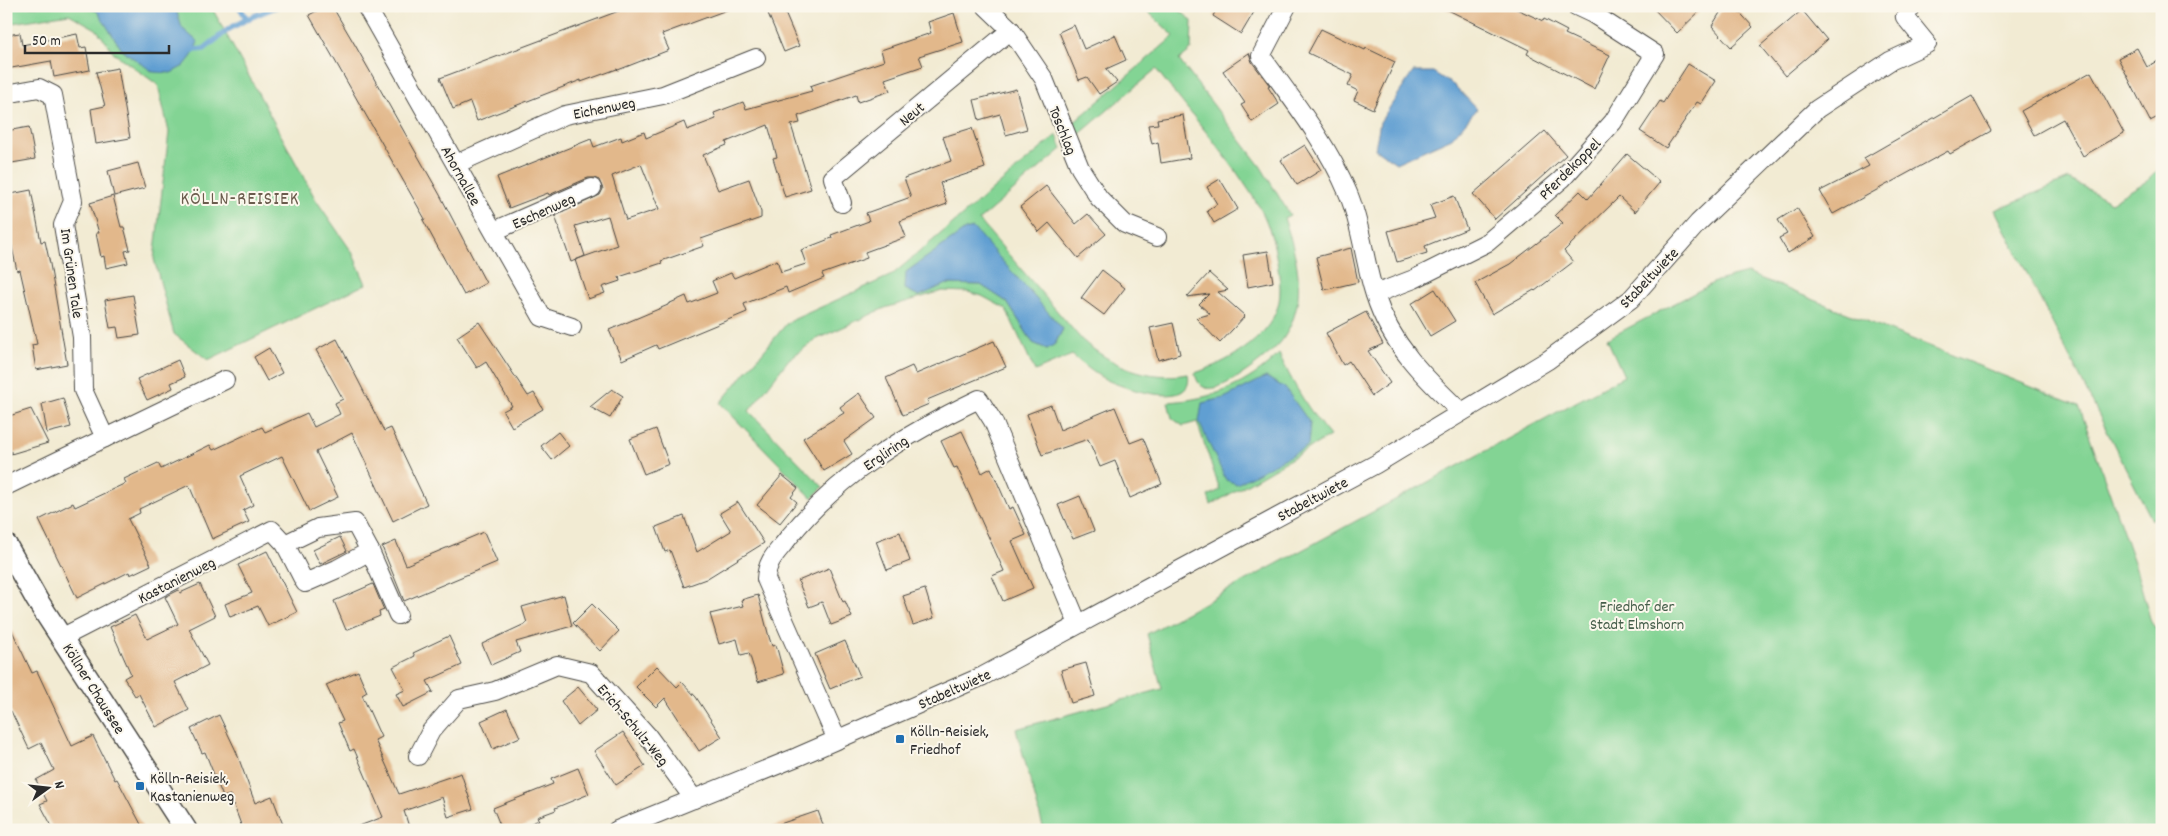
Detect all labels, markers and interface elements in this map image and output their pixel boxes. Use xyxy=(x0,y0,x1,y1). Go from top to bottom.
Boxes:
scale bar xyxy=(25,22,169,54)
text: 50 m xyxy=(32,31,61,53)
street label: Eichenweg xyxy=(571,92,637,127)
street label: Neut xyxy=(895,97,931,133)
street label: Toschlag xyxy=(1041,103,1082,159)
street label: Pferdekoppel xyxy=(1534,133,1607,206)
street label: Ahornallee xyxy=(434,142,486,211)
district label: KÖLLN-REISIEK xyxy=(181,187,299,214)
street label: Eschenweg xyxy=(509,188,579,236)
street label: Im Grünen Tale xyxy=(53,227,88,320)
street label: Stabeltwiete xyxy=(1615,243,1685,315)
street label: Ergliring xyxy=(859,430,914,478)
street label: Stabeltwiete xyxy=(1274,472,1353,529)
street label: Kastanienweg xyxy=(134,552,220,611)
park label: Friedhof der Stadt Elmshorn xyxy=(1590,596,1684,637)
street label: Köllner Chaussee xyxy=(56,639,130,739)
street label: Stabeltwiete xyxy=(915,664,995,717)
street label: Erich-Schulz-Weg xyxy=(591,679,674,772)
place label: Kölln-Reisiek, Friedhof xyxy=(910,721,989,762)
marker: Kölln-Reisiek, Friedhof xyxy=(894,733,906,745)
north arrow xyxy=(22,764,72,814)
place label: Kölln-Reisiek, Kastanienweg xyxy=(150,768,234,809)
text: N xyxy=(48,779,69,791)
marker: Kölln-Reisiek, Kastanienweg xyxy=(134,780,146,792)

